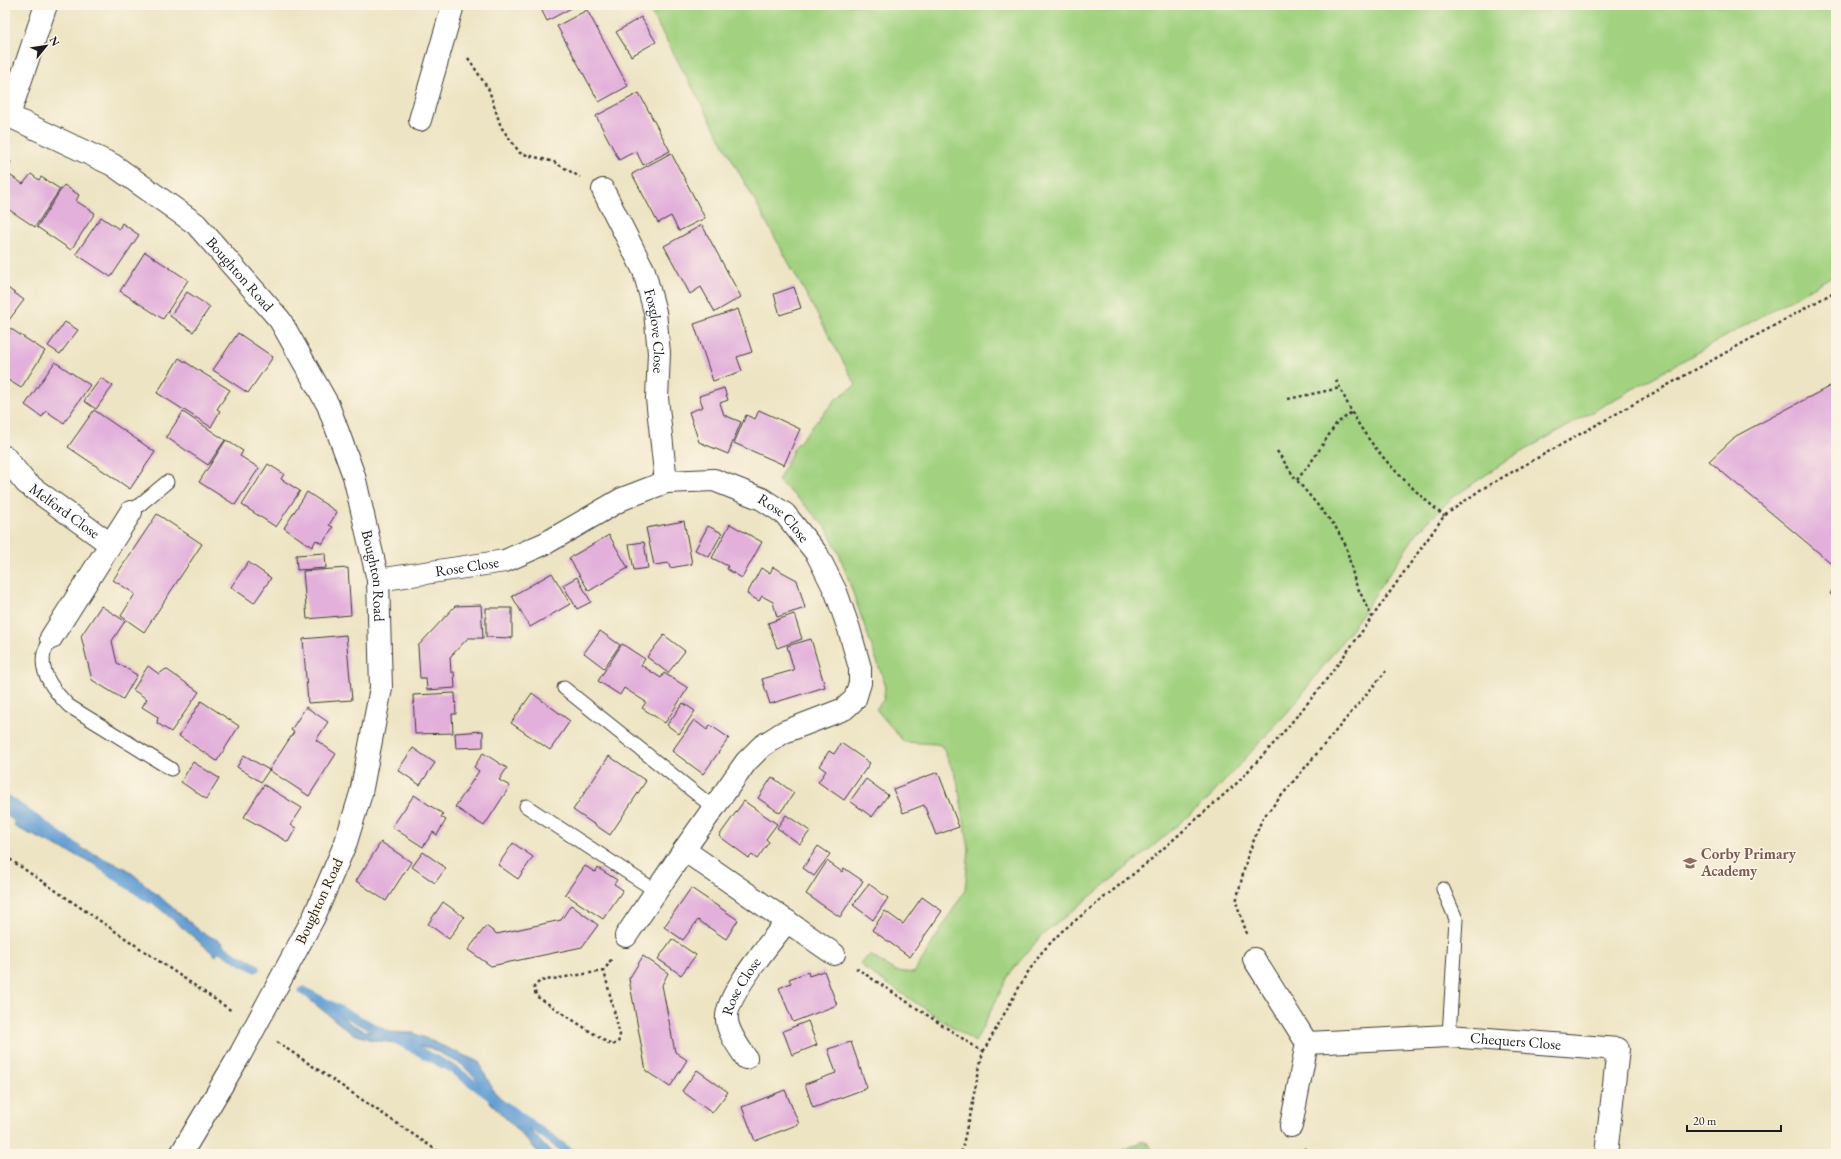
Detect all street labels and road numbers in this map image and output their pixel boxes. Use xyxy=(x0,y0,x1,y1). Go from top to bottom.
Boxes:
street label: Boughton Road xyxy=(203,233,278,315)
street label: Foxglove Close xyxy=(640,286,669,374)
street label: Melford Close xyxy=(26,479,104,543)
street label: Rose Close xyxy=(755,489,814,546)
street label: Boughton Road xyxy=(358,528,389,622)
street label: Rose Close xyxy=(434,552,500,580)
street label: Boughton Road xyxy=(290,854,347,947)
street label: Rose Close xyxy=(717,953,765,1017)
street label: Chequers Close xyxy=(1470,1028,1562,1054)

